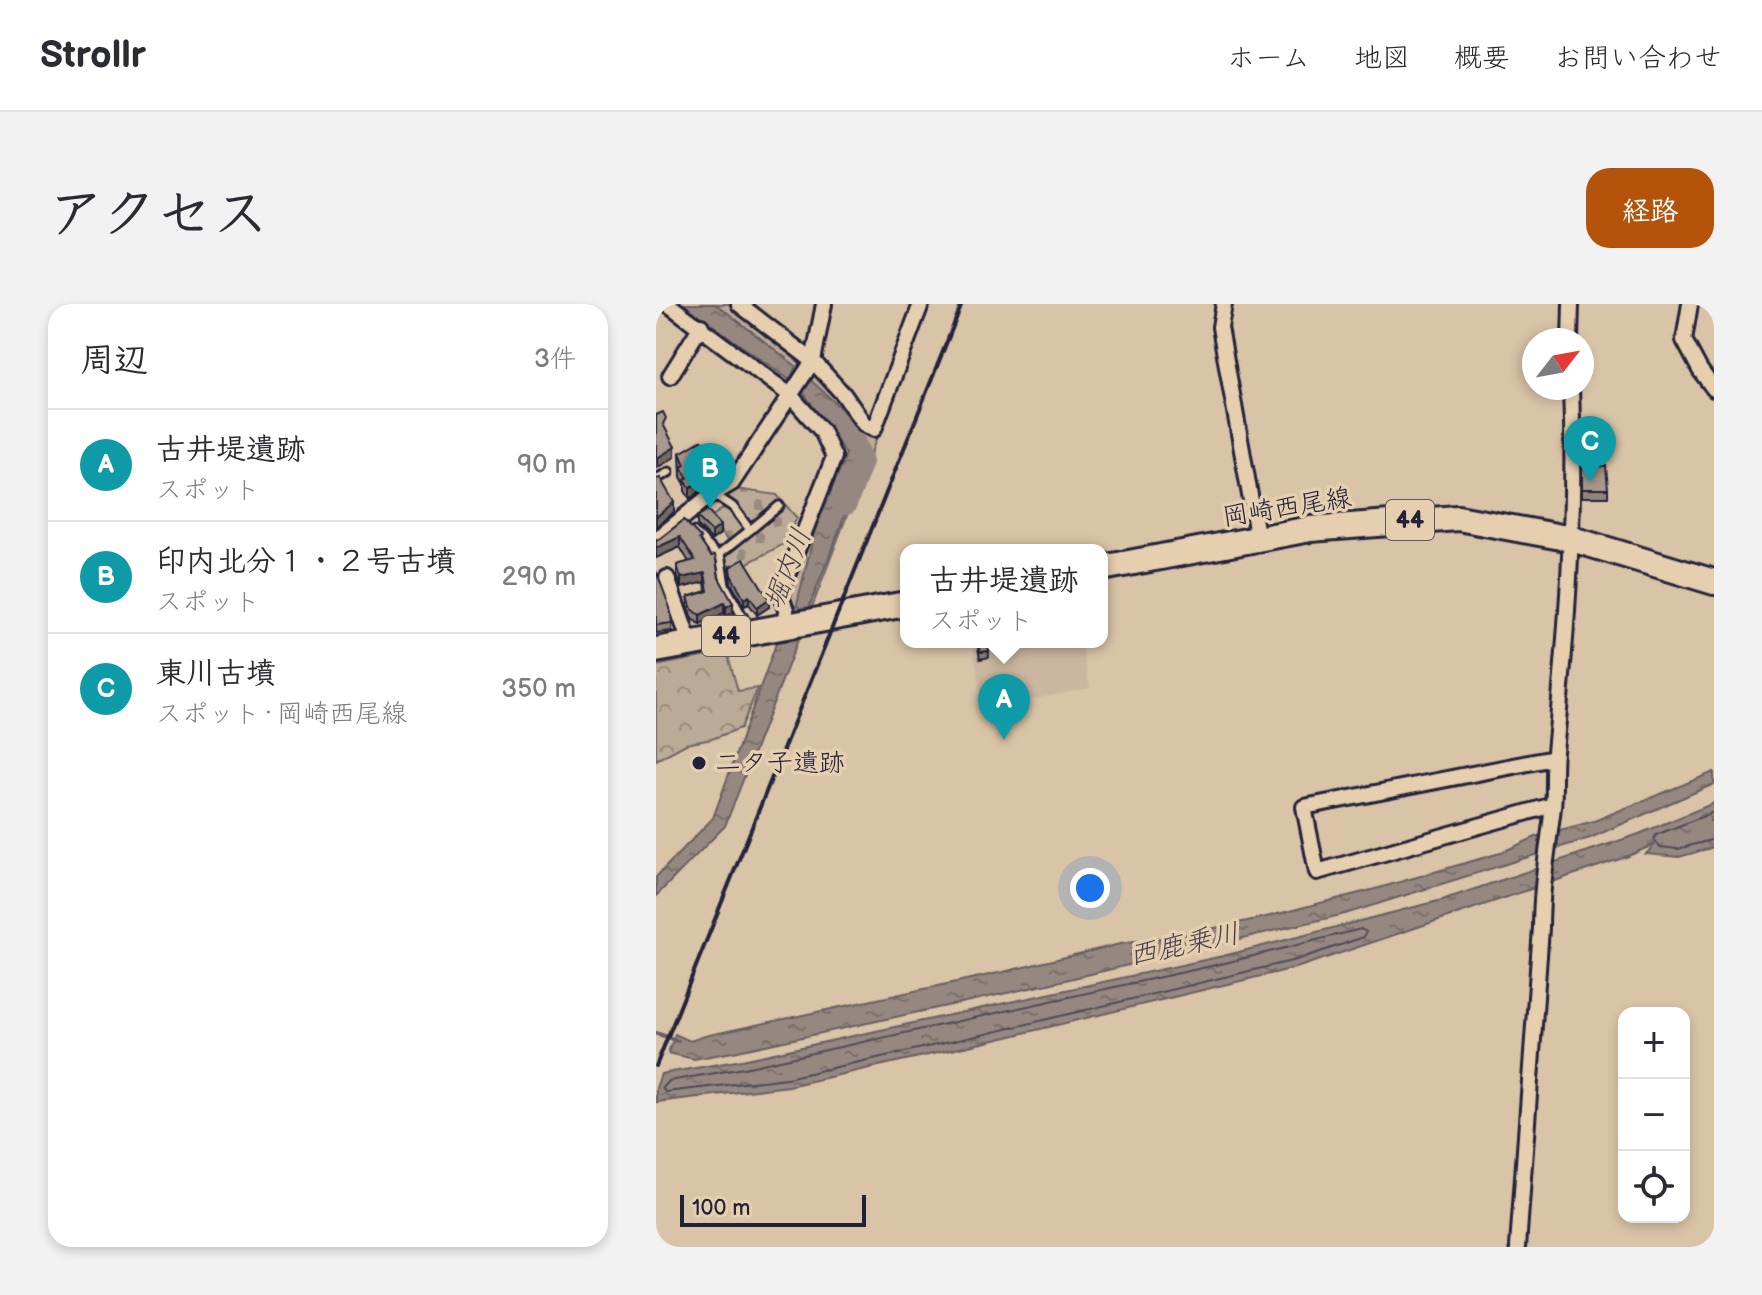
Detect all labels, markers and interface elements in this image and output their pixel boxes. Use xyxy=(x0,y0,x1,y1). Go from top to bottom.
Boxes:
text: Strollr xyxy=(40,33,146,78)
text: ホーム xyxy=(1227,42,1310,75)
text: 地図 xyxy=(1354,42,1410,75)
text: 概要 xyxy=(1454,42,1510,75)
text: お問い合わせ xyxy=(1554,42,1722,75)
button: 経路 xyxy=(1586,168,1714,248)
text: アクセス xyxy=(48,182,269,249)
north arrow xyxy=(1522,328,1594,400)
text: 周辺 xyxy=(80,340,148,381)
text: 3件 xyxy=(534,344,576,375)
pin: C xyxy=(1564,416,1616,482)
text: 古井堤遺跡 xyxy=(156,432,306,468)
pin: B xyxy=(684,443,736,509)
text: A xyxy=(98,450,114,481)
text: 90 m xyxy=(517,450,576,481)
text: スポット xyxy=(156,475,260,506)
street label: 岡崎西尾線 xyxy=(1220,483,1354,533)
road number: 44 xyxy=(1386,500,1434,540)
water label: 堀内川 xyxy=(758,524,818,614)
text: 印内北分１・２号古墳 xyxy=(156,544,456,580)
popup xyxy=(900,544,1108,648)
text: B xyxy=(97,562,115,593)
text: 290 m xyxy=(502,562,576,593)
text: 古井堤遺跡 xyxy=(929,563,1079,599)
text: スポット xyxy=(156,587,260,618)
text: スポット xyxy=(929,606,1033,637)
road number: 44 xyxy=(702,616,750,656)
text: 東川古墳 xyxy=(156,656,276,692)
text: C xyxy=(97,674,115,705)
text: 350 m xyxy=(501,674,576,705)
pin: A xyxy=(978,674,1030,740)
text: スポット · 岡崎西尾線 xyxy=(156,699,407,730)
place label: 二タ子遺跡 xyxy=(715,748,845,779)
marker: 二タ子遺跡 xyxy=(690,754,708,772)
your location xyxy=(1070,868,1110,908)
water label: 西鹿乗川 xyxy=(1126,917,1242,973)
map controls xyxy=(1618,1007,1690,1223)
button: + xyxy=(1618,1007,1690,1079)
button: − xyxy=(1618,1079,1690,1151)
button: locate xyxy=(1618,1151,1690,1223)
scale bar xyxy=(680,1191,866,1227)
text: 100 m xyxy=(692,1195,751,1222)

